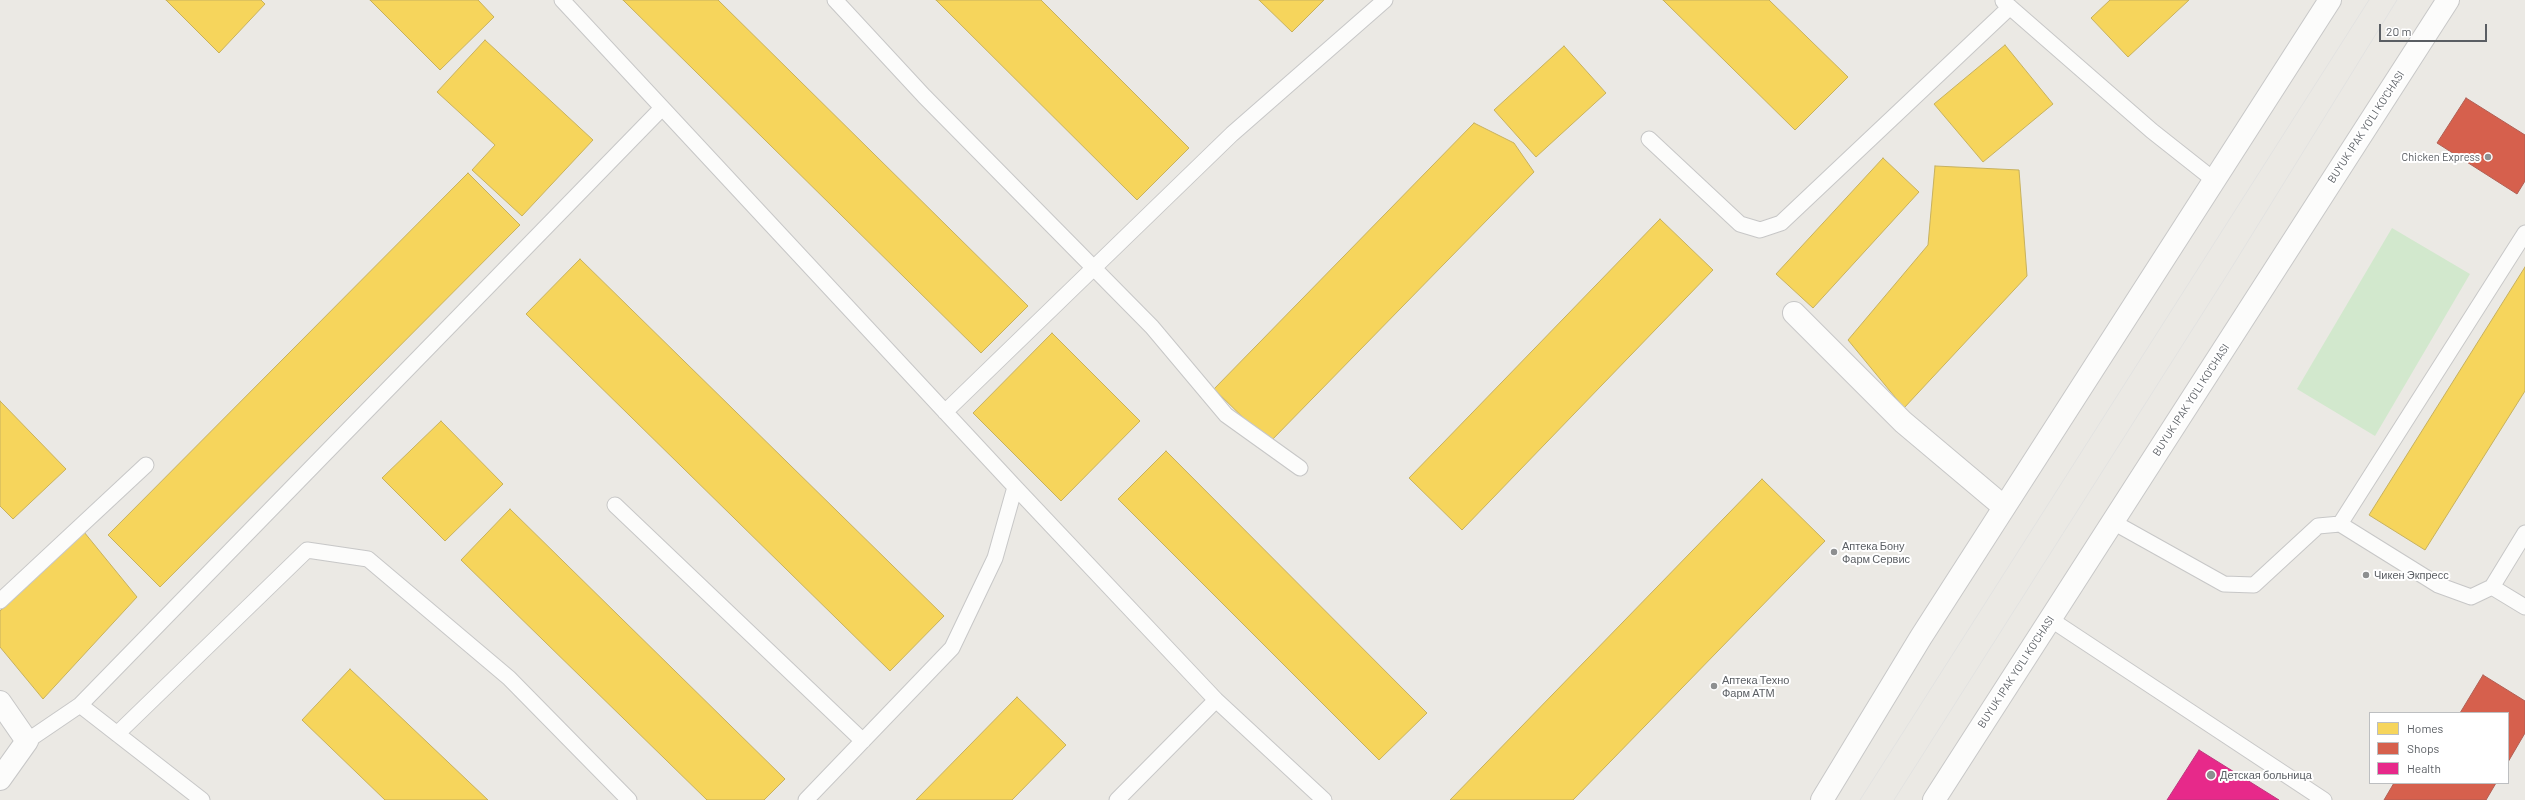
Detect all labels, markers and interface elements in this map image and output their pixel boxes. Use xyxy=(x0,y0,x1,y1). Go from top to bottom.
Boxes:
scale bar xyxy=(2381,16,2489,42)
text: 20 m xyxy=(2386,24,2412,38)
street label: BUYUK IPAK YO'LI KO'CHASI xyxy=(2325,68,2407,186)
place label: Chicken Express xyxy=(2401,150,2480,164)
marker: Chicken Express xyxy=(2483,152,2493,162)
street label: BUYUK IPAK YO'LI KO'CHASI xyxy=(2150,341,2232,459)
place label: Аптека Бону Фарм Сервис xyxy=(1842,539,1910,565)
marker: Аптека Бону Фарм Сервис xyxy=(1829,547,1839,557)
place label: Чикен Экпресс xyxy=(2374,568,2449,582)
marker: Чикен Экпресс xyxy=(2361,570,2371,580)
street label: BUYUK IPAK YO'LI KO'CHASI xyxy=(1975,613,2057,731)
place label: Аптека Техно Фарм АТМ xyxy=(1722,673,1789,699)
marker: Аптека Техно Фарм АТМ xyxy=(1709,681,1719,691)
legend xyxy=(2369,712,2509,784)
text: Homes xyxy=(2407,721,2443,735)
text: Shops xyxy=(2407,741,2439,755)
text: Health xyxy=(2407,761,2441,775)
place label: Детская больница xyxy=(2220,768,2312,782)
marker: Детская больница xyxy=(2205,769,2217,781)

